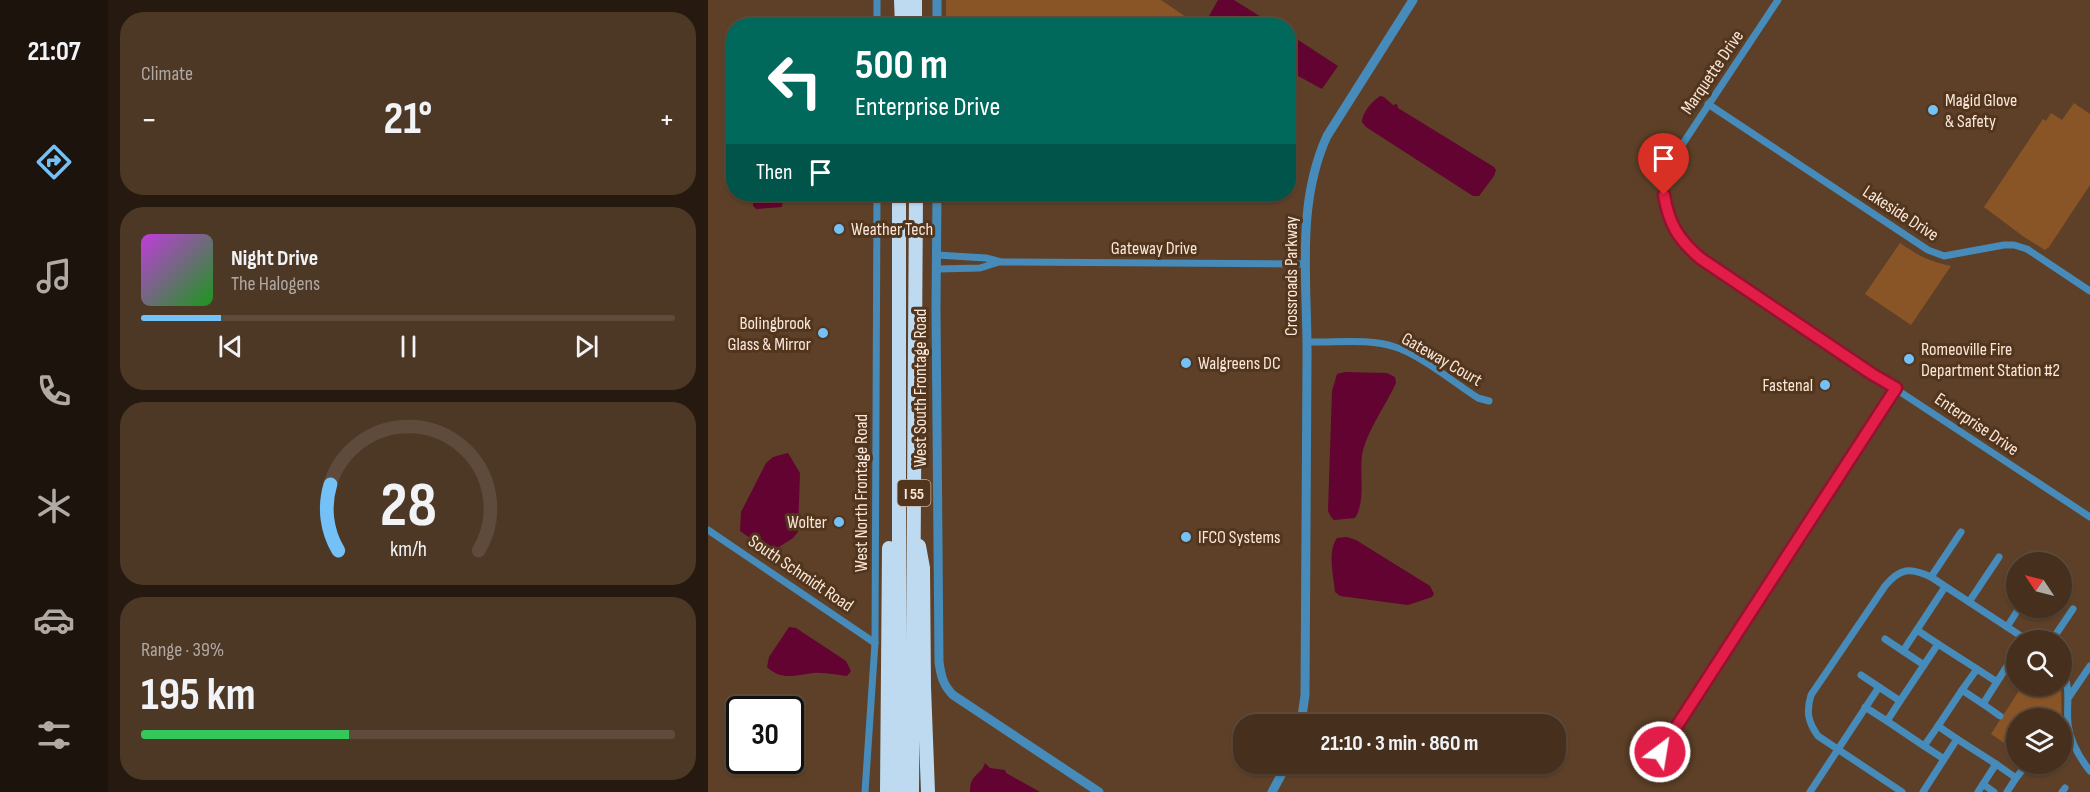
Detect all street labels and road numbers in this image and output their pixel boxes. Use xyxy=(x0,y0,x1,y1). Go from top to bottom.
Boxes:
street label: Marquette Drive xyxy=(1677,26,1748,118)
street label: Lakeside Drive xyxy=(1859,181,1943,246)
street label: Crossroads Parkway xyxy=(1281,216,1302,336)
street label: Gateway Drive xyxy=(1111,238,1197,259)
street label: West South Frontage Road xyxy=(910,309,931,467)
street label: Gateway Court xyxy=(1398,328,1486,391)
street label: Enterprise Drive xyxy=(1931,389,2023,460)
street label: West North Frontage Road xyxy=(851,414,872,572)
road number: I 55 xyxy=(898,480,930,506)
street label: South Schmidt Road xyxy=(744,531,857,616)

